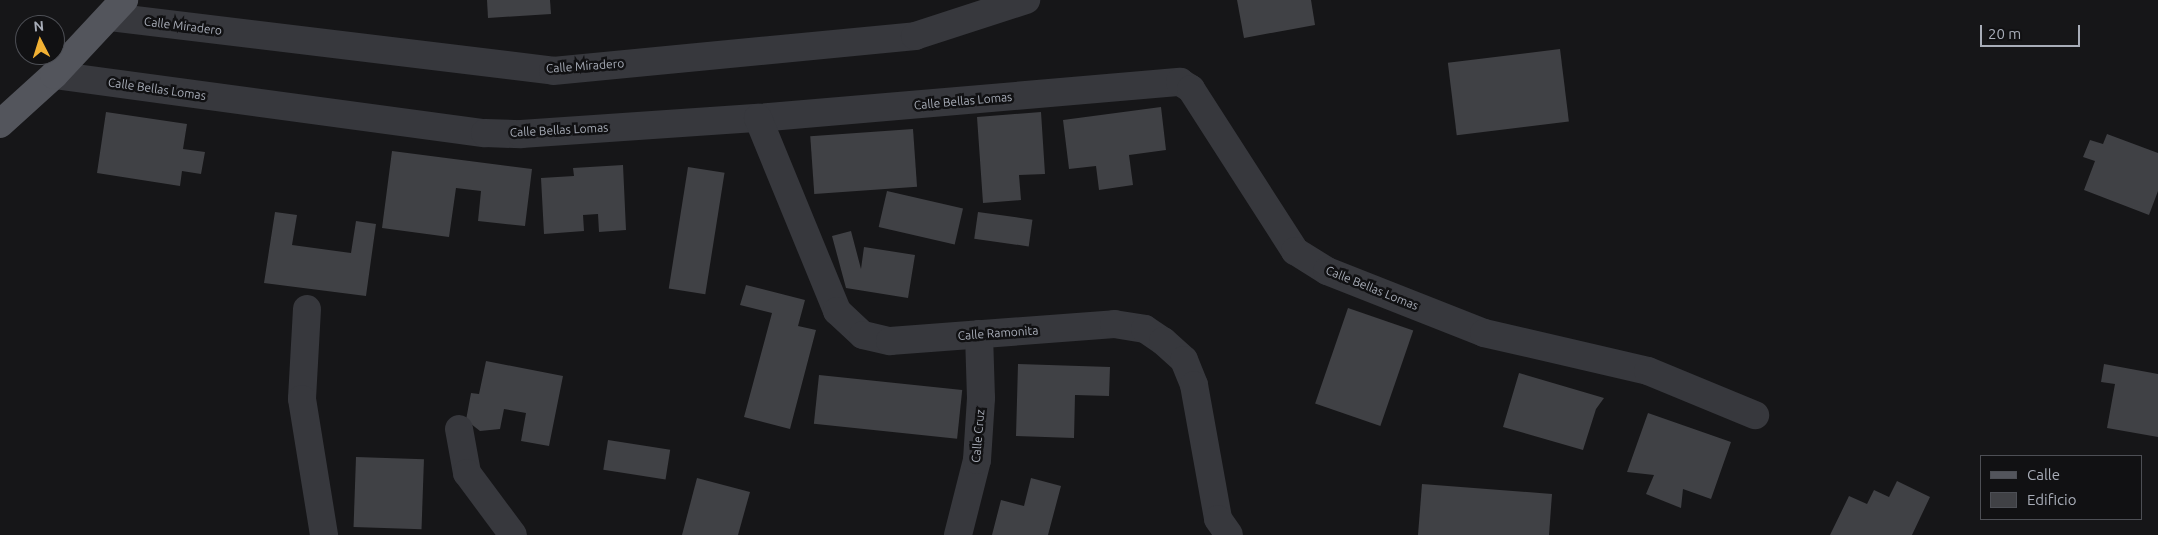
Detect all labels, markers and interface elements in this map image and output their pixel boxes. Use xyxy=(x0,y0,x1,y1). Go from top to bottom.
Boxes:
street label: Calle Miradero xyxy=(143,14,223,38)
north arrow xyxy=(15,15,65,65)
scale bar xyxy=(1983,15,2083,47)
text: N xyxy=(33,18,45,34)
text: 20 m xyxy=(1988,25,2021,42)
street label: Calle Miradero xyxy=(545,56,625,76)
street label: Calle Bellas Lomas xyxy=(107,75,207,103)
street label: Calle Bellas Lomas xyxy=(913,90,1013,112)
street label: Calle Bellas Lomas xyxy=(509,120,609,140)
street label: Calle Bellas Lomas xyxy=(1324,263,1420,313)
street label: Calle Ramonita xyxy=(957,323,1039,343)
street label: Calle Cruz xyxy=(968,409,988,463)
legend xyxy=(1980,455,2143,520)
text: Calle xyxy=(2027,466,2060,483)
text: Edificio xyxy=(2027,491,2076,508)

